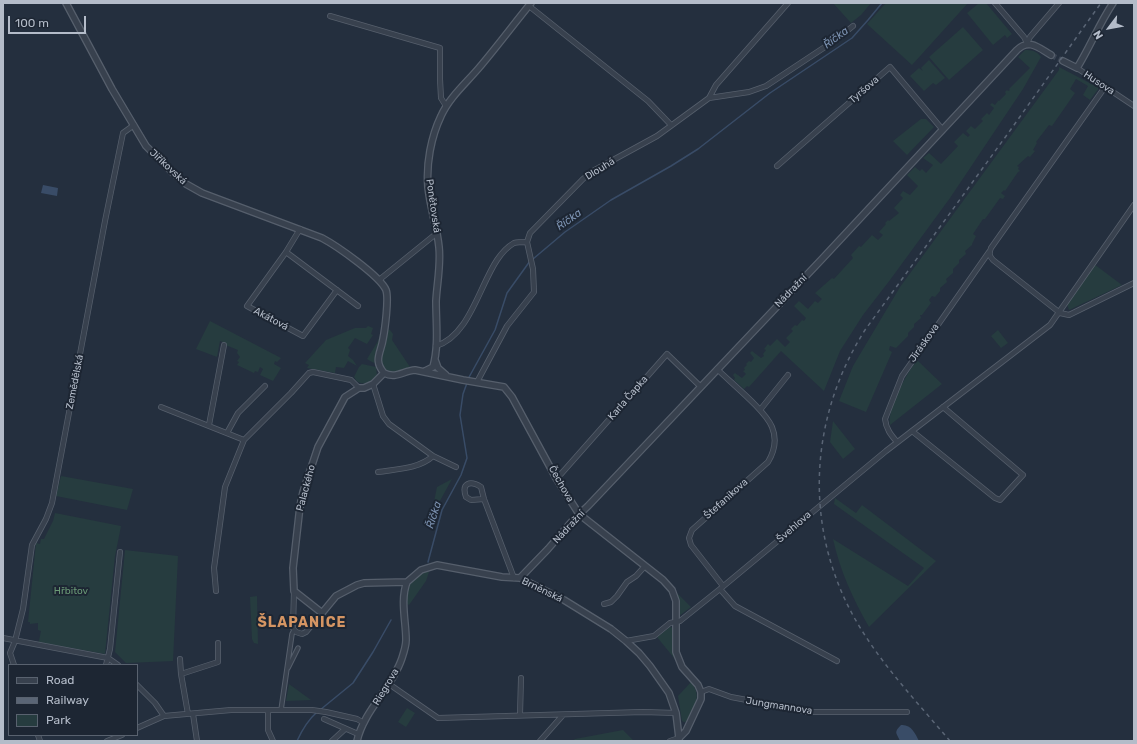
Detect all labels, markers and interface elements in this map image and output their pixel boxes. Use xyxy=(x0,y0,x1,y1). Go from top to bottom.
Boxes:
scale bar xyxy=(10,8,88,34)
north arrow xyxy=(1089,8,1129,48)
text: 100 m xyxy=(15,16,49,30)
water label: Říčka xyxy=(821,24,851,52)
text: N xyxy=(1091,28,1106,41)
street label: Husova xyxy=(1081,69,1117,97)
street label: Tyršova xyxy=(847,74,881,106)
street label: Jiříkovská xyxy=(147,147,189,187)
street label: Dlouhá xyxy=(583,155,617,183)
street label: Ponětovská xyxy=(423,178,443,234)
water label: Říčka xyxy=(554,206,584,234)
street label: Nádražní xyxy=(772,272,810,310)
street label: Akátová xyxy=(252,305,290,333)
street label: Jiráskova xyxy=(906,321,942,365)
street label: Zemědělská xyxy=(64,354,86,410)
street label: Karla Čapka xyxy=(606,374,650,422)
street label: Palackého xyxy=(294,463,318,513)
street label: Čechova xyxy=(546,464,576,504)
street label: Štefanikova xyxy=(702,476,750,522)
water label: Říčka xyxy=(423,500,445,530)
street label: Nádražní xyxy=(551,508,587,546)
street label: Švehlova xyxy=(774,509,814,545)
street label: Brněnská xyxy=(520,575,564,605)
park label: Hřbitov xyxy=(54,585,88,597)
district label: ŠLAPANICE xyxy=(258,615,346,631)
legend xyxy=(8,664,138,736)
street label: Riegrova xyxy=(370,666,402,708)
text: Road xyxy=(46,673,74,687)
text: Railway xyxy=(46,693,89,707)
street label: Jungmannova xyxy=(745,695,813,717)
text: Park xyxy=(46,713,71,727)

